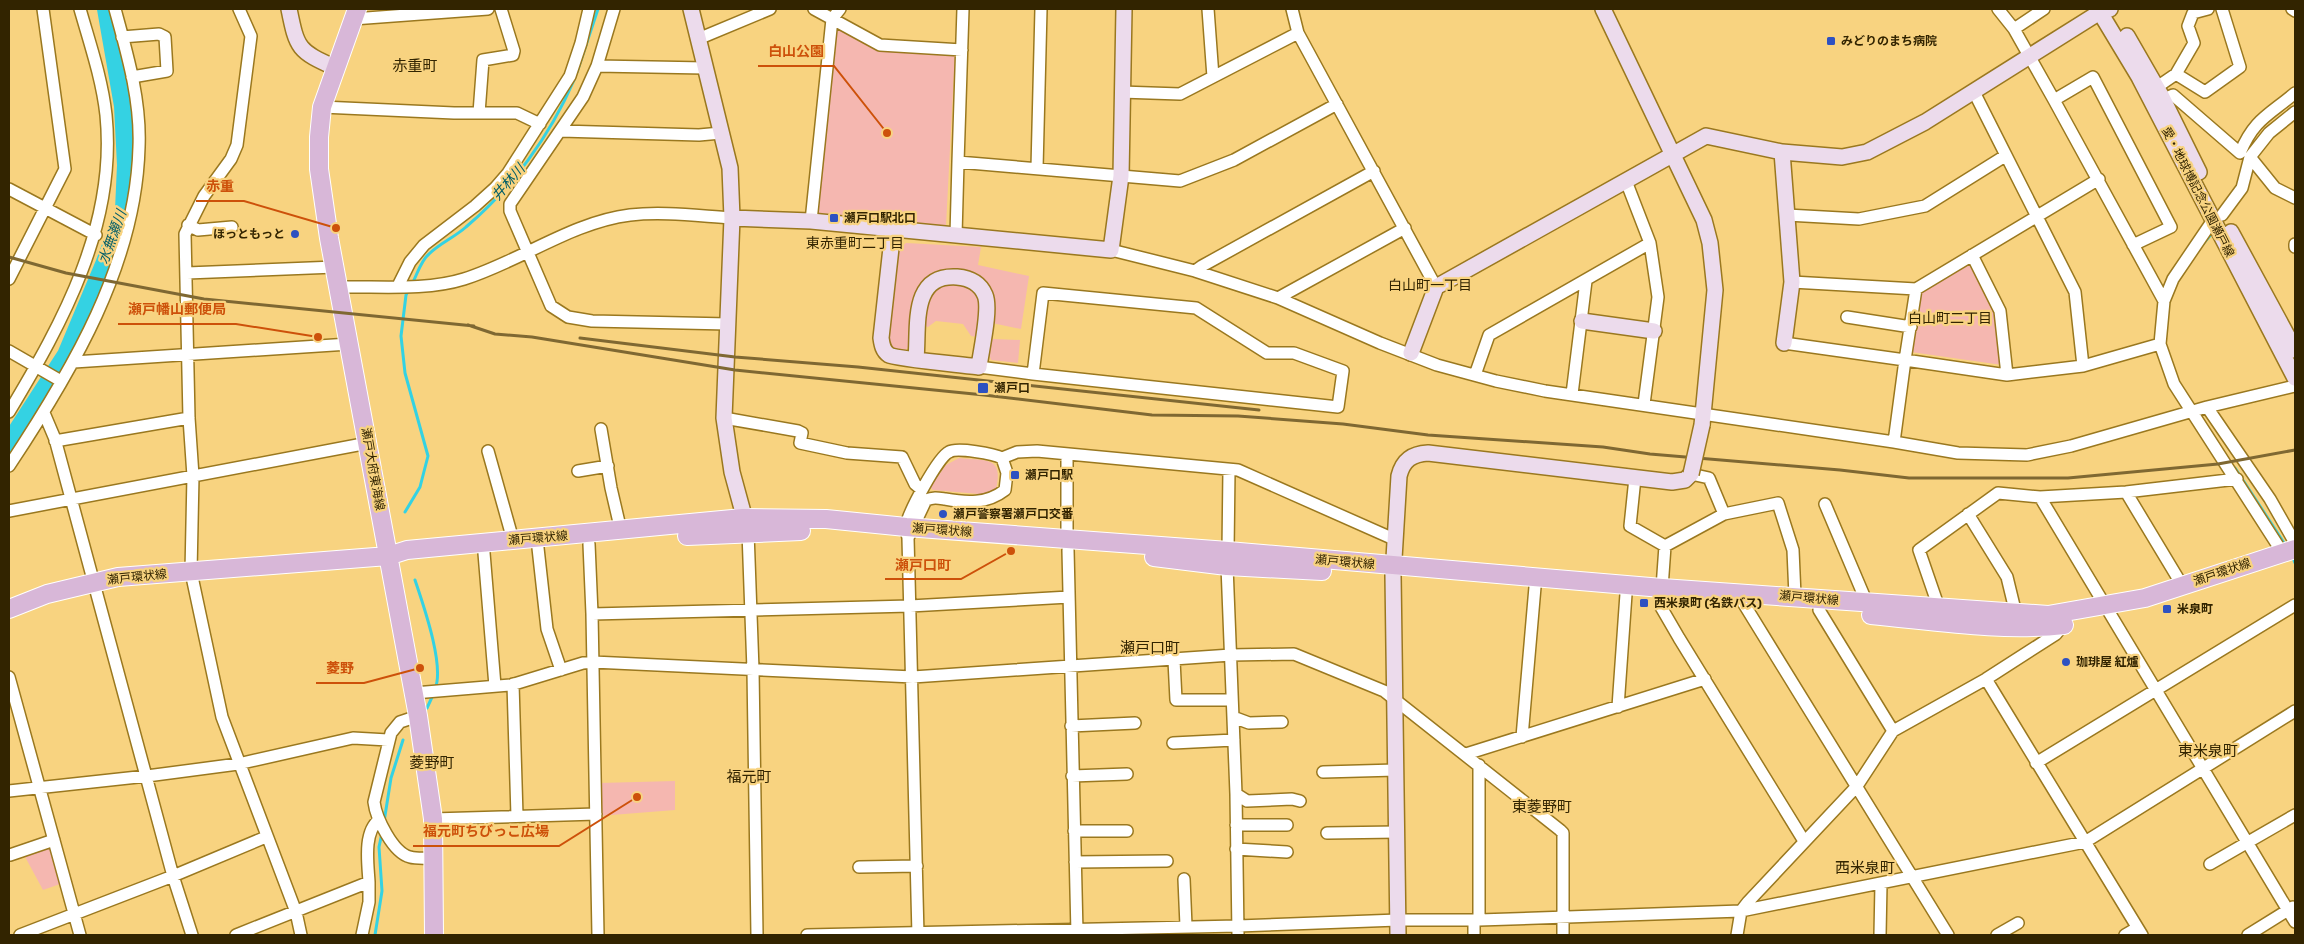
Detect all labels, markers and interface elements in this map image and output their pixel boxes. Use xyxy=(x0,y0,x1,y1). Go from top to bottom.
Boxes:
place label: みどりのまち病院 xyxy=(1841,34,1937,48)
marker: みどりのまち病院 xyxy=(1825,35,1837,47)
callout: 白山公園 xyxy=(758,37,834,66)
text: 白山公園 xyxy=(768,43,824,60)
district label: 赤重町 xyxy=(392,57,438,75)
street label: 愛・地球博記念公園瀬戸線 xyxy=(2159,125,2237,259)
water label: 井林川 xyxy=(488,159,530,204)
callout: 赤重 xyxy=(196,172,244,201)
text: 赤重 xyxy=(206,178,234,195)
water label: 水無瀬川 xyxy=(95,206,131,266)
place label: 瀬戸口駅北口 xyxy=(844,211,916,225)
marker: 瀬戸口駅北口 xyxy=(828,212,840,224)
place label: ほっともっと xyxy=(213,227,285,241)
marker: ほっともっと xyxy=(289,228,301,240)
district label: 東赤重町二丁目 xyxy=(806,235,904,252)
district label: 白山町一丁目 xyxy=(1388,277,1472,294)
callout: 瀬戸幡山郵便局 xyxy=(118,295,236,324)
text: 瀬戸幡山郵便局 xyxy=(128,301,226,318)
district label: 白山町二丁目 xyxy=(1908,310,1992,327)
marker: 瀬戸口 xyxy=(976,381,990,395)
place label: 瀬戸口 xyxy=(994,381,1030,395)
street label: 瀬戸大府東海線 xyxy=(359,426,387,512)
place label: 瀬戸口駅 xyxy=(1025,468,1073,482)
marker: 瀬戸口駅 xyxy=(1009,469,1021,481)
place label: 瀬戸警察署瀬戸口交番 xyxy=(953,507,1074,521)
marker: 瀬戸警察署瀬戸口交番 xyxy=(937,508,949,520)
street label: 瀬戸環状線 xyxy=(912,521,972,539)
street label: 瀬戸環状線 xyxy=(507,528,569,548)
callout: 瀬戸口町 xyxy=(885,550,961,579)
street label: 瀬戸環状線 xyxy=(1314,552,1376,572)
street label: 瀬戸環状線 xyxy=(2191,556,2253,588)
text: 瀬戸口町 xyxy=(895,557,951,574)
street label: 瀬戸環状線 xyxy=(106,567,168,587)
street label: 瀬戸環状線 xyxy=(1778,588,1840,608)
place label: 西米泉町 (名鉄バス) xyxy=(1654,596,1762,610)
marker: 西米泉町 (名鉄バス) xyxy=(1638,597,1650,609)
place label: 米泉町 xyxy=(2177,602,2213,616)
marker: 米泉町 xyxy=(2161,603,2173,615)
district label: 瀬戸口町 xyxy=(1120,639,1180,657)
callout: 菱野 xyxy=(316,654,364,683)
place label: 珈琲屋 紅爐 xyxy=(2076,655,2139,669)
marker: 珈琲屋 紅爐 xyxy=(2060,656,2072,668)
text: 菱野 xyxy=(326,660,354,677)
district label: 東米泉町 xyxy=(2178,742,2238,760)
district label: 菱野町 xyxy=(409,754,455,772)
district label: 福元町 xyxy=(726,768,772,786)
district label: 東菱野町 xyxy=(1512,798,1572,816)
callout: 福元町ちびっこ広場 xyxy=(413,817,559,846)
text: 福元町ちびっこ広場 xyxy=(423,823,549,840)
district label: 西米泉町 xyxy=(1835,859,1895,877)

